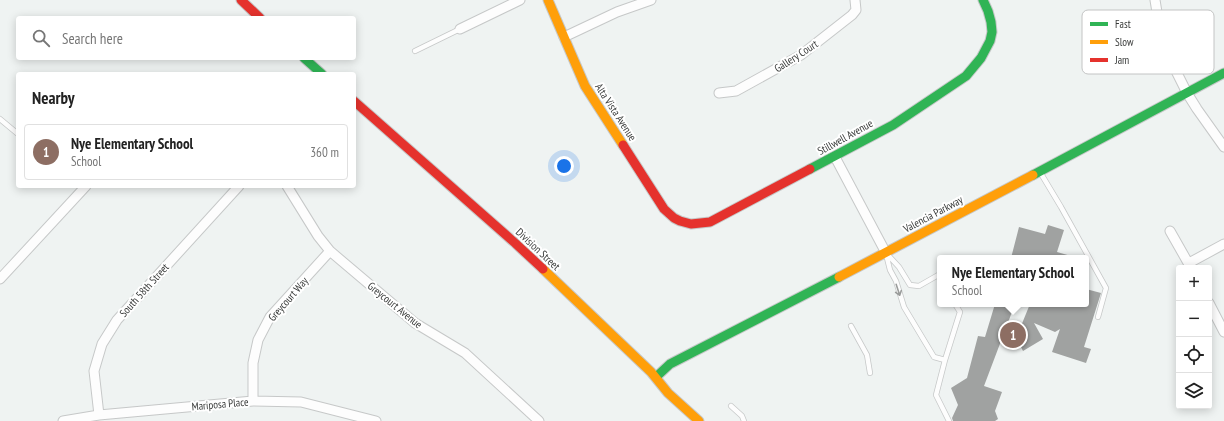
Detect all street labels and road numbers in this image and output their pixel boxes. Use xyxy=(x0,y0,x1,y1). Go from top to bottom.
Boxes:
street label: Gallery Court xyxy=(772,37,820,75)
street label: Alta Vista Avenue xyxy=(592,81,640,144)
street label: Stillwell Avenue xyxy=(815,116,876,158)
street label: Valencia Parkway xyxy=(900,192,966,236)
street label: Division Street xyxy=(513,225,563,273)
street label: South 58th Street xyxy=(116,260,172,320)
street label: Greycourt Way xyxy=(265,273,312,324)
street label: Greycourt Avenue xyxy=(365,279,426,332)
street label: Mariposa Place xyxy=(191,395,249,413)

